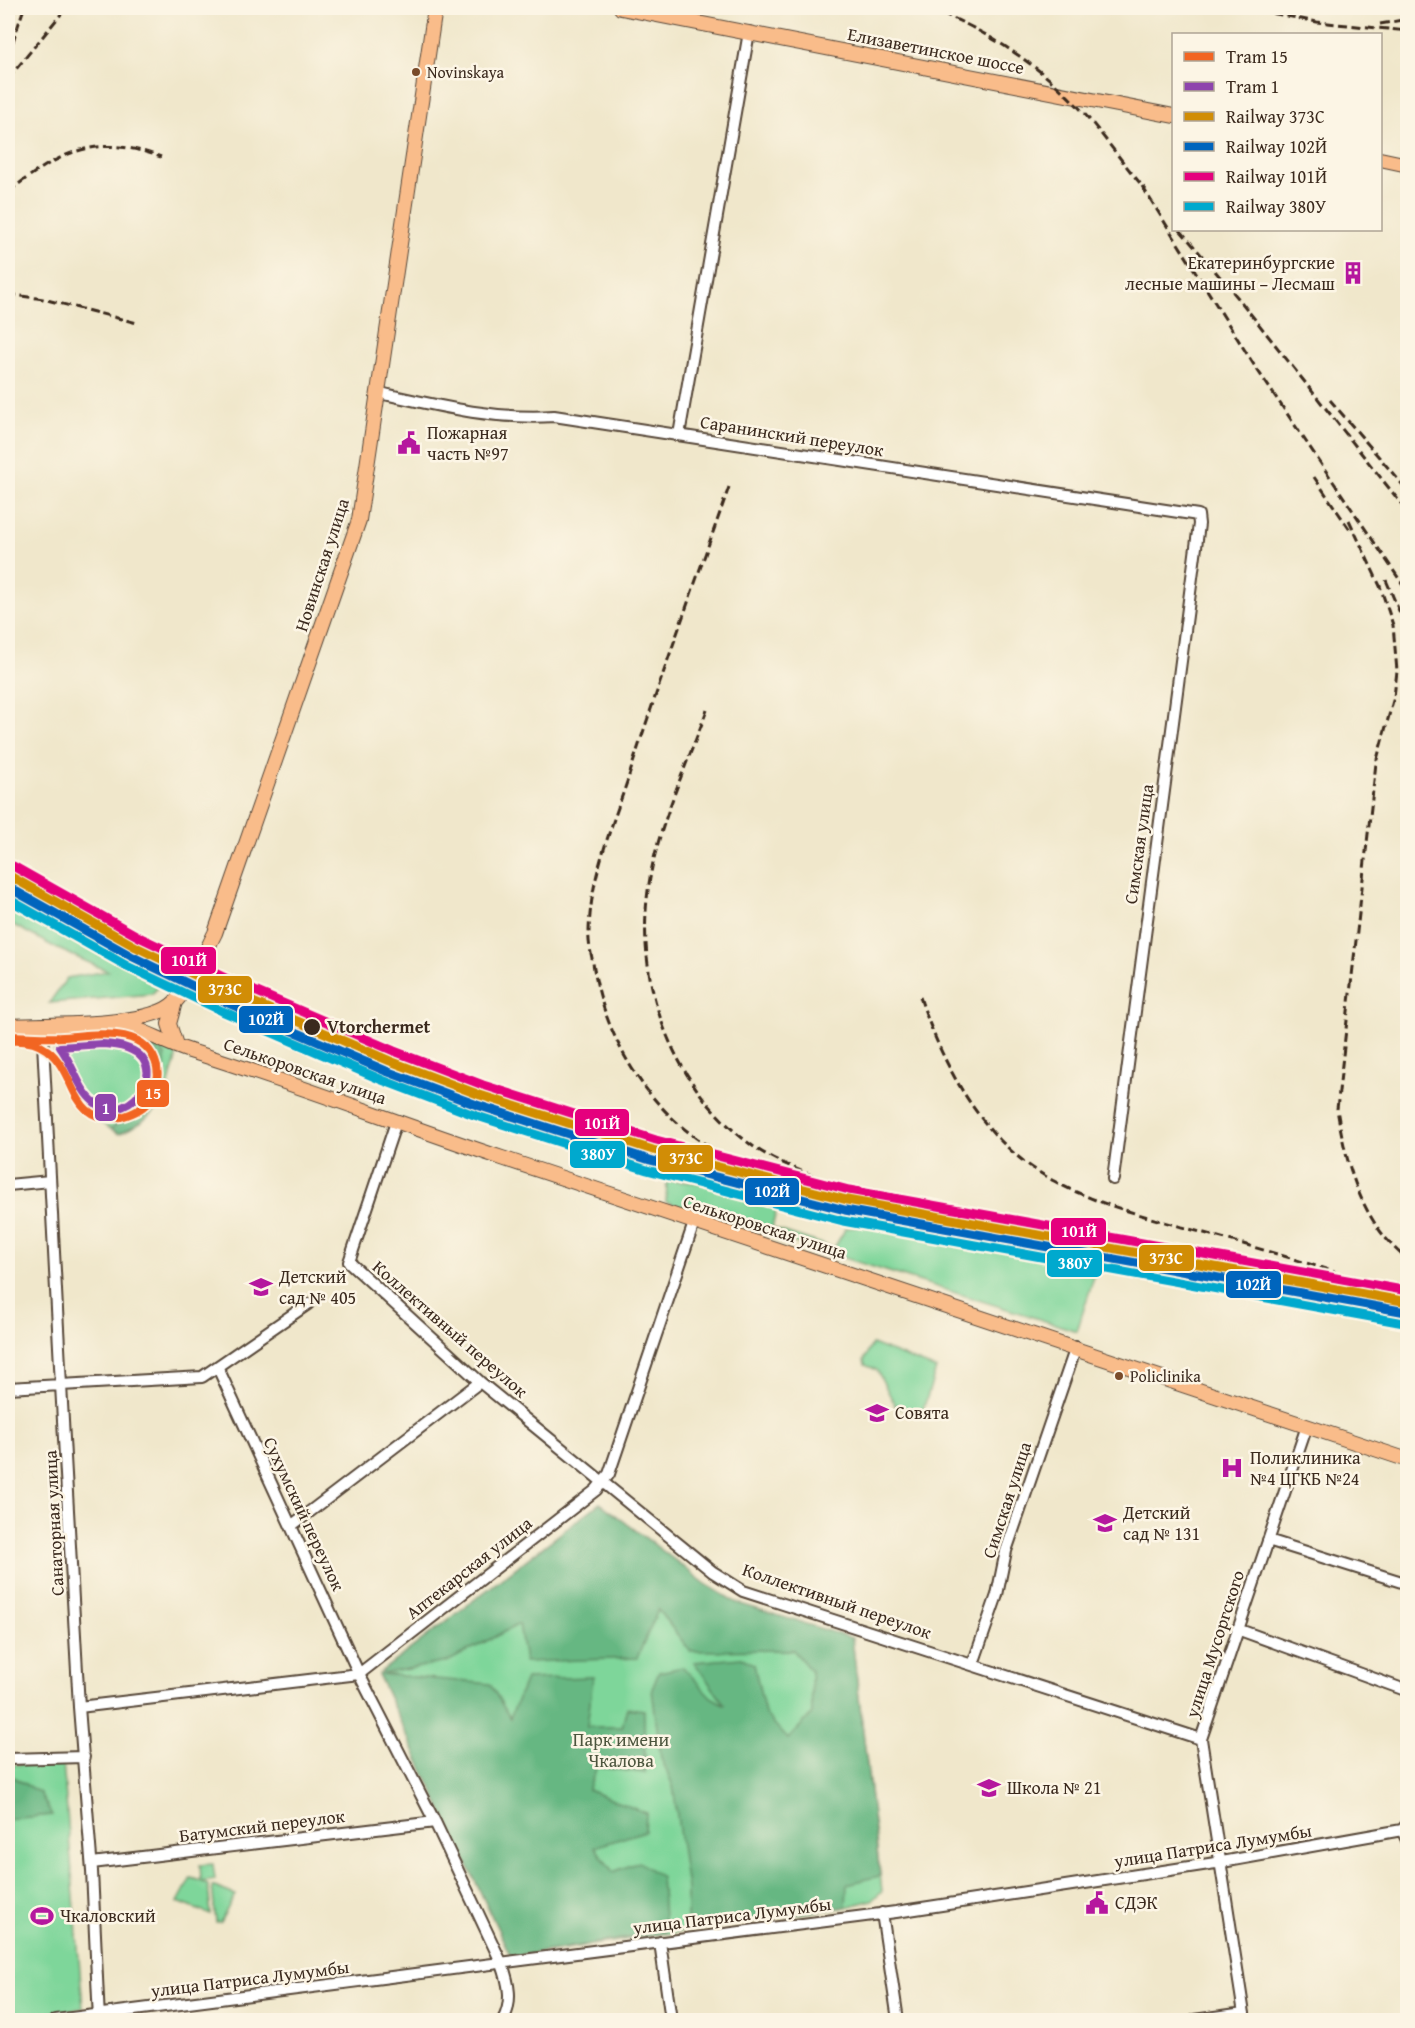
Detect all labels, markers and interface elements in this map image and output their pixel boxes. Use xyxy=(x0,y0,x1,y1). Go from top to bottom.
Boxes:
street label: Елизаветинское шоссе xyxy=(845,20,1027,81)
legend xyxy=(1172,33,1382,231)
text: Tram 15 xyxy=(1226,43,1288,70)
place label: Novinskaya xyxy=(427,60,505,84)
marker: Novinskaya xyxy=(410,66,422,78)
text: Tram 1 xyxy=(1226,73,1279,100)
text: Railway 373C xyxy=(1226,103,1325,130)
text: Railway 102Й xyxy=(1226,133,1327,160)
text: Railway 101Й xyxy=(1226,163,1327,190)
text: Railway 380У xyxy=(1226,193,1326,220)
place label: Екатеринбургские лесные машины – Лесмаш xyxy=(1125,249,1335,297)
building icon: Екатеринбургские лесные машины – Лесмаш xyxy=(1340,260,1366,286)
street label: Саранинский переулок xyxy=(698,408,886,463)
place label: Пожарная часть №97 xyxy=(427,419,509,467)
public building icon: Пожарная часть №97 xyxy=(396,430,422,456)
street label: Новинская улица xyxy=(287,494,356,635)
street label: Симская улица xyxy=(1117,782,1160,906)
line badge: 101Й xyxy=(160,946,217,975)
text: 101Й xyxy=(171,948,207,972)
line badge: 373C xyxy=(197,975,253,1004)
text: 373C xyxy=(208,977,242,1001)
line badge: 102Й xyxy=(238,1005,294,1034)
text: 102Й xyxy=(248,1007,284,1031)
place label: Vtorchermet xyxy=(327,1013,430,1040)
marker: Vtorchermet xyxy=(302,1017,322,1037)
street label: Селькоровская улица xyxy=(220,1030,391,1111)
line badge: 15 xyxy=(136,1079,170,1108)
text: 15 xyxy=(145,1081,161,1105)
line badge: 1 xyxy=(94,1093,117,1122)
text: 1 xyxy=(102,1096,110,1120)
line badge: 101Й xyxy=(574,1108,630,1137)
text: 101Й xyxy=(584,1111,620,1135)
line badge: 380У xyxy=(569,1140,626,1169)
text: 380У xyxy=(581,1142,615,1166)
line badge: 373C xyxy=(657,1144,714,1173)
text: 373C xyxy=(669,1146,703,1170)
line badge: 102Й xyxy=(744,1177,800,1206)
text: 102Й xyxy=(754,1179,790,1203)
street label: Селькоровская улица xyxy=(680,1187,851,1266)
line badge: 101Й xyxy=(1050,1217,1107,1246)
text: 101Й xyxy=(1061,1219,1097,1243)
line badge: 373C xyxy=(1138,1244,1195,1272)
text: 373C xyxy=(1149,1246,1183,1270)
line badge: 380У xyxy=(1046,1249,1103,1278)
text: 380У xyxy=(1058,1251,1092,1275)
street label: Коллективный переулок xyxy=(367,1253,534,1404)
place label: Детский сад № 405 xyxy=(278,1263,356,1311)
line badge: 102Й xyxy=(1225,1270,1282,1299)
text: 102Й xyxy=(1235,1272,1271,1296)
school or university icon: Детский сад № 405 xyxy=(248,1274,274,1300)
place label: Policlinika xyxy=(1130,1364,1201,1388)
marker: Policlinika xyxy=(1113,1370,1125,1382)
place label: Совята xyxy=(895,1399,950,1426)
school or university icon: Совята xyxy=(864,1400,890,1426)
street label: Сухумский переулок xyxy=(257,1432,352,1596)
street label: Симская улица xyxy=(975,1438,1038,1562)
place label: Поликлиника №4 ЦГКБ №24 xyxy=(1250,1444,1361,1492)
street label: Санаторная улица xyxy=(36,1449,71,1596)
hospital icon: Поликлиника №4 ЦГКБ №24 xyxy=(1219,1455,1245,1481)
place label: Детский сад № 131 xyxy=(1122,1499,1200,1547)
street label: Аптекарская улица xyxy=(400,1509,538,1626)
school or university icon: Детский сад № 131 xyxy=(1092,1510,1118,1536)
street label: Коллективный переулок xyxy=(739,1555,936,1646)
street label: улица Мусоргского xyxy=(1178,1567,1251,1722)
park label: Парк имени Чкалова xyxy=(573,1726,670,1774)
place label: Школа № 21 xyxy=(1007,1774,1101,1801)
school or university icon: Школа № 21 xyxy=(976,1775,1002,1801)
street label: Батумский переулок xyxy=(178,1802,347,1849)
street label: улица Патриса Лумумбы xyxy=(1111,1816,1314,1875)
place label: СДЭК xyxy=(1115,1889,1158,1916)
street label: улица Патриса Лумумбы xyxy=(630,1890,833,1941)
public building icon: СДЭК xyxy=(1084,1890,1110,1916)
place label: Чкаловский xyxy=(60,1902,156,1929)
sports icon: Чкаловский xyxy=(29,1903,55,1929)
street label: улица Патриса Лумумбы xyxy=(148,1953,351,2004)

